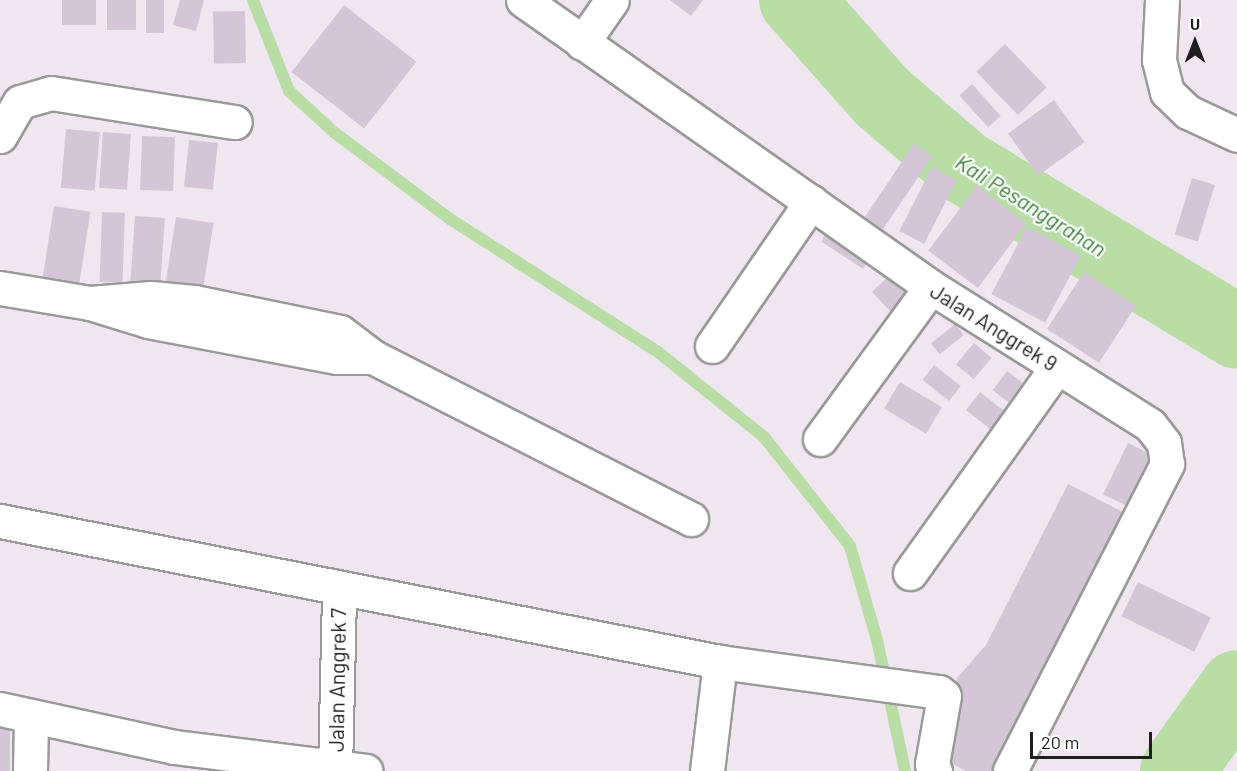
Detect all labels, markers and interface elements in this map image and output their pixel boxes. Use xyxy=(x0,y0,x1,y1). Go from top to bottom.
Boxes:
north arrow xyxy=(1165,12,1225,72)
text: U xyxy=(1190,14,1200,33)
water label: Kali Pesanggrahan xyxy=(951,148,1111,262)
street label: Jalan Anggrek 9 xyxy=(926,278,1062,376)
street label: Jalan Anggrek 7 xyxy=(323,608,351,752)
scale bar xyxy=(1033,720,1154,758)
text: 20 m xyxy=(1041,731,1079,753)

